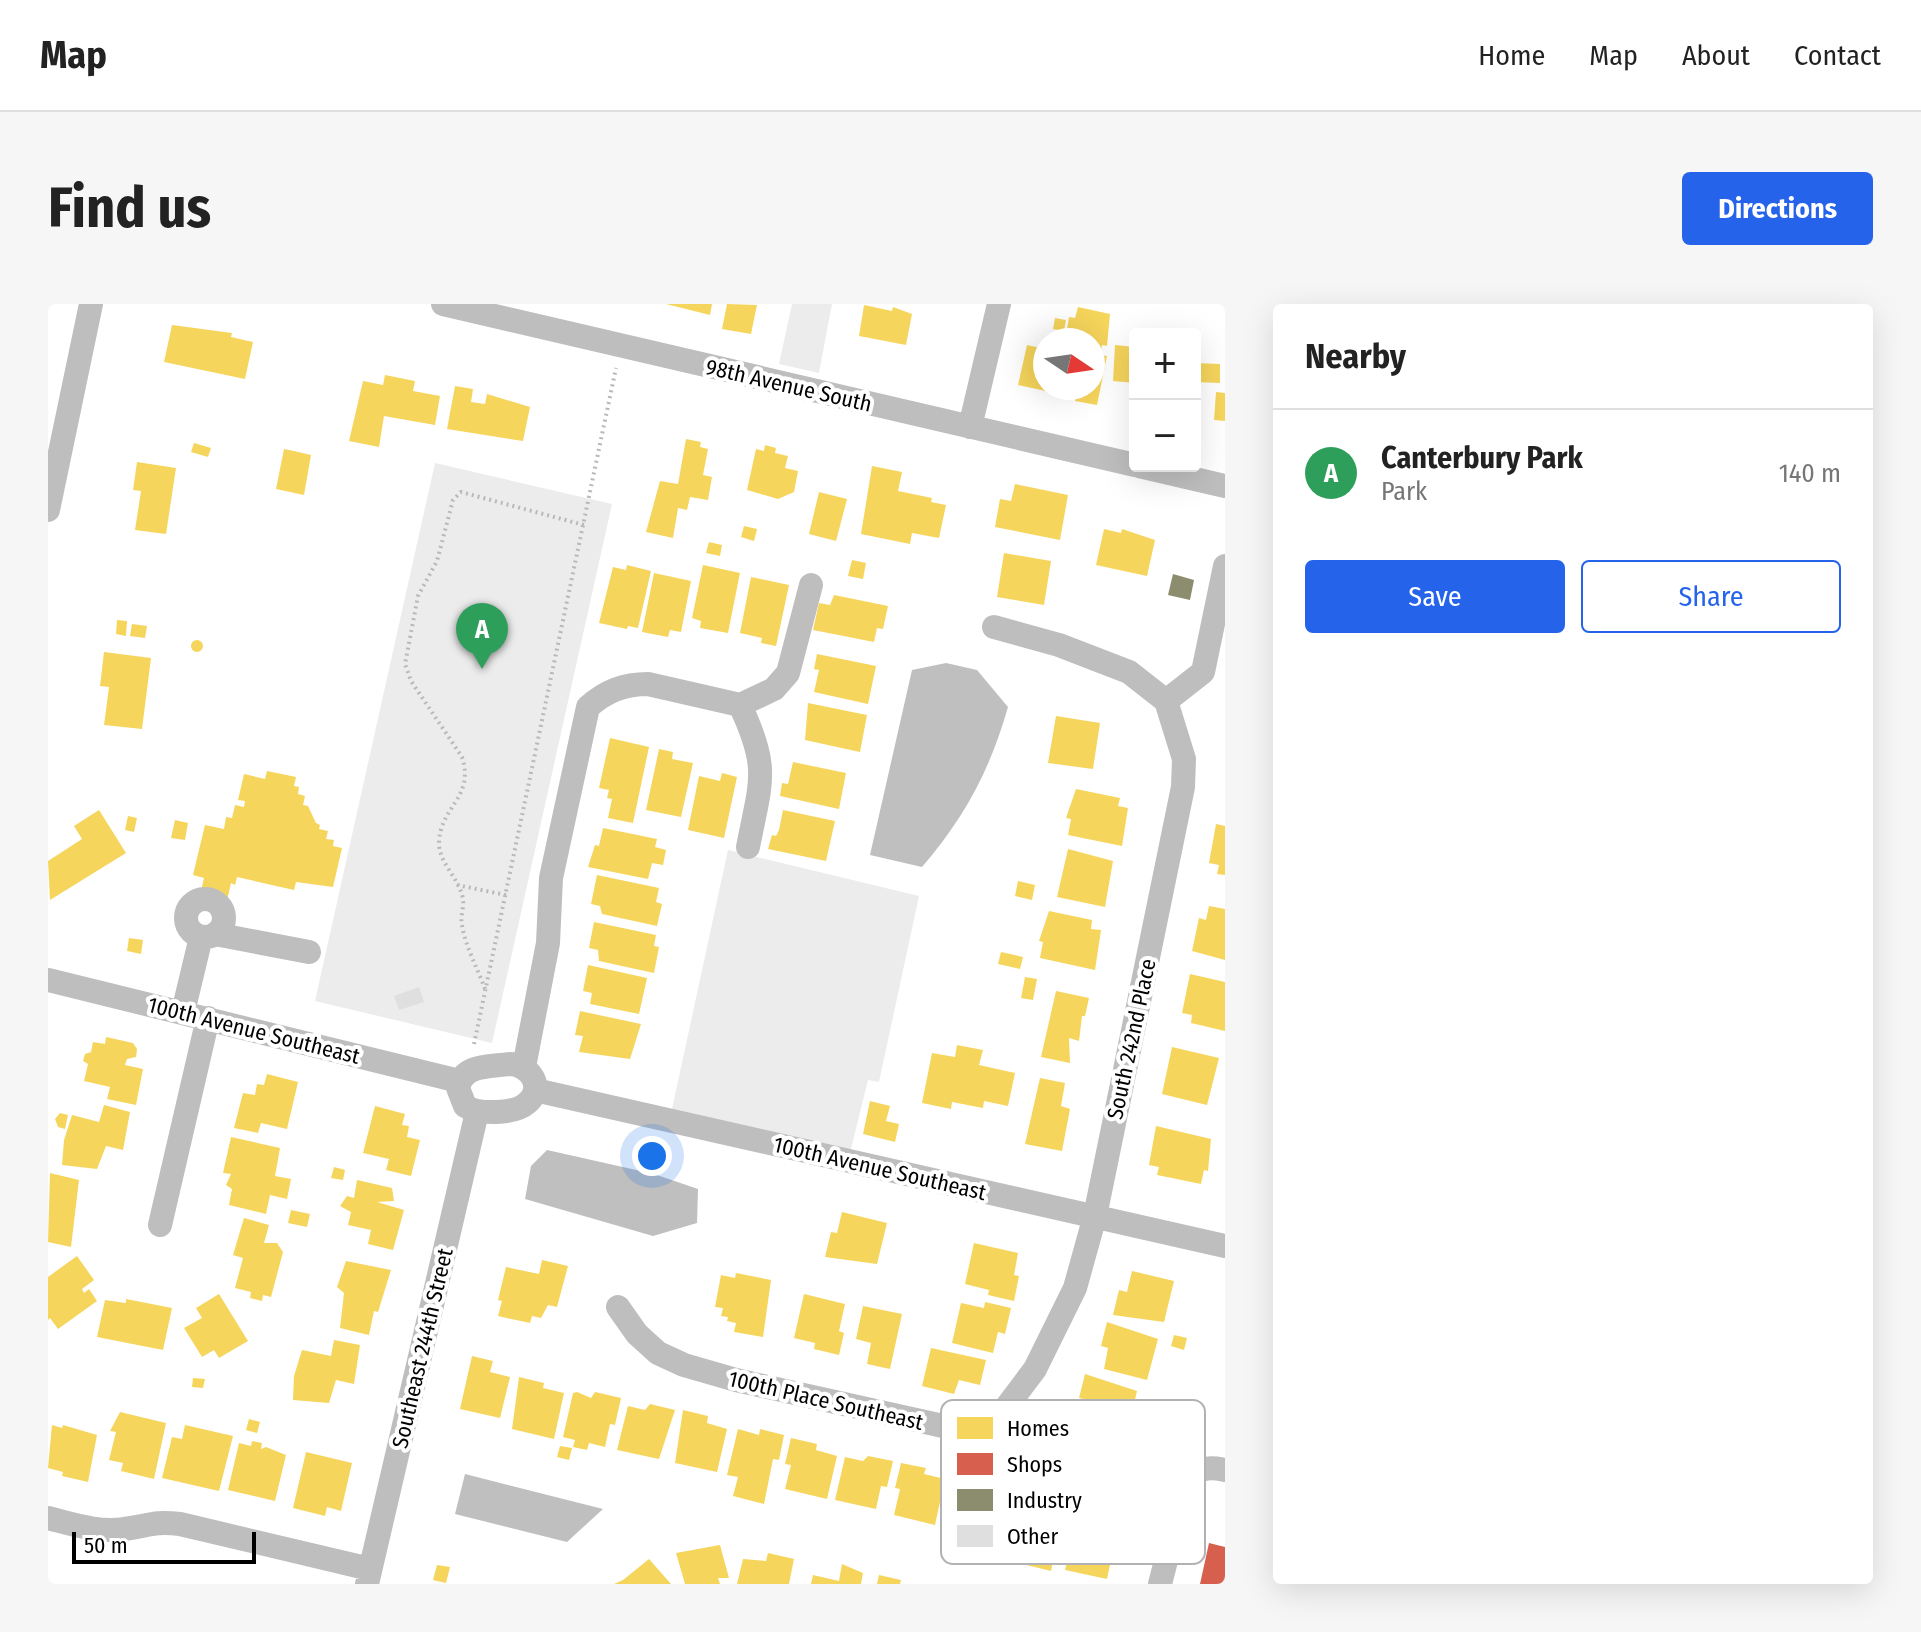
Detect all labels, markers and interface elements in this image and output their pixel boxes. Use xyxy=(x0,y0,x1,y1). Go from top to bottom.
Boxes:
text: Map xyxy=(40,32,107,78)
text: Home xyxy=(1478,39,1545,72)
text: Map xyxy=(1589,39,1638,72)
text: About xyxy=(1682,39,1750,72)
text: Contact xyxy=(1794,39,1881,72)
button: Directions xyxy=(1682,172,1873,245)
text: Find us xyxy=(48,175,211,242)
north arrow xyxy=(1033,328,1105,400)
map controls xyxy=(1129,328,1201,472)
button: + xyxy=(1129,328,1201,400)
text: Nearby xyxy=(1305,336,1406,377)
street label: 98th Avenue South xyxy=(703,353,875,418)
button: − xyxy=(1129,400,1201,472)
text: Canterbury Park xyxy=(1381,440,1583,476)
text: A xyxy=(1324,458,1338,489)
text: 140 m xyxy=(1779,458,1841,489)
text: Park xyxy=(1381,476,1427,507)
button: Save xyxy=(1305,560,1565,633)
button: Share xyxy=(1581,560,1841,633)
pin: A xyxy=(456,603,508,669)
street label: South 242nd Place xyxy=(1101,956,1162,1122)
street label: 100th Avenue Southeast xyxy=(145,991,363,1070)
street label: 100th Avenue Southeast xyxy=(771,1131,990,1206)
your location xyxy=(632,1136,672,1176)
street label: Southeast 244th Street xyxy=(386,1245,459,1451)
street label: 100th Place Southeast xyxy=(726,1365,927,1436)
legend xyxy=(941,1400,1205,1564)
text: Homes xyxy=(1007,1415,1069,1442)
text: Shops xyxy=(1007,1451,1062,1478)
text: Industry xyxy=(1007,1487,1082,1514)
text: Other xyxy=(1007,1523,1058,1550)
scale bar xyxy=(72,1528,256,1564)
text: 50 m xyxy=(84,1532,128,1559)

